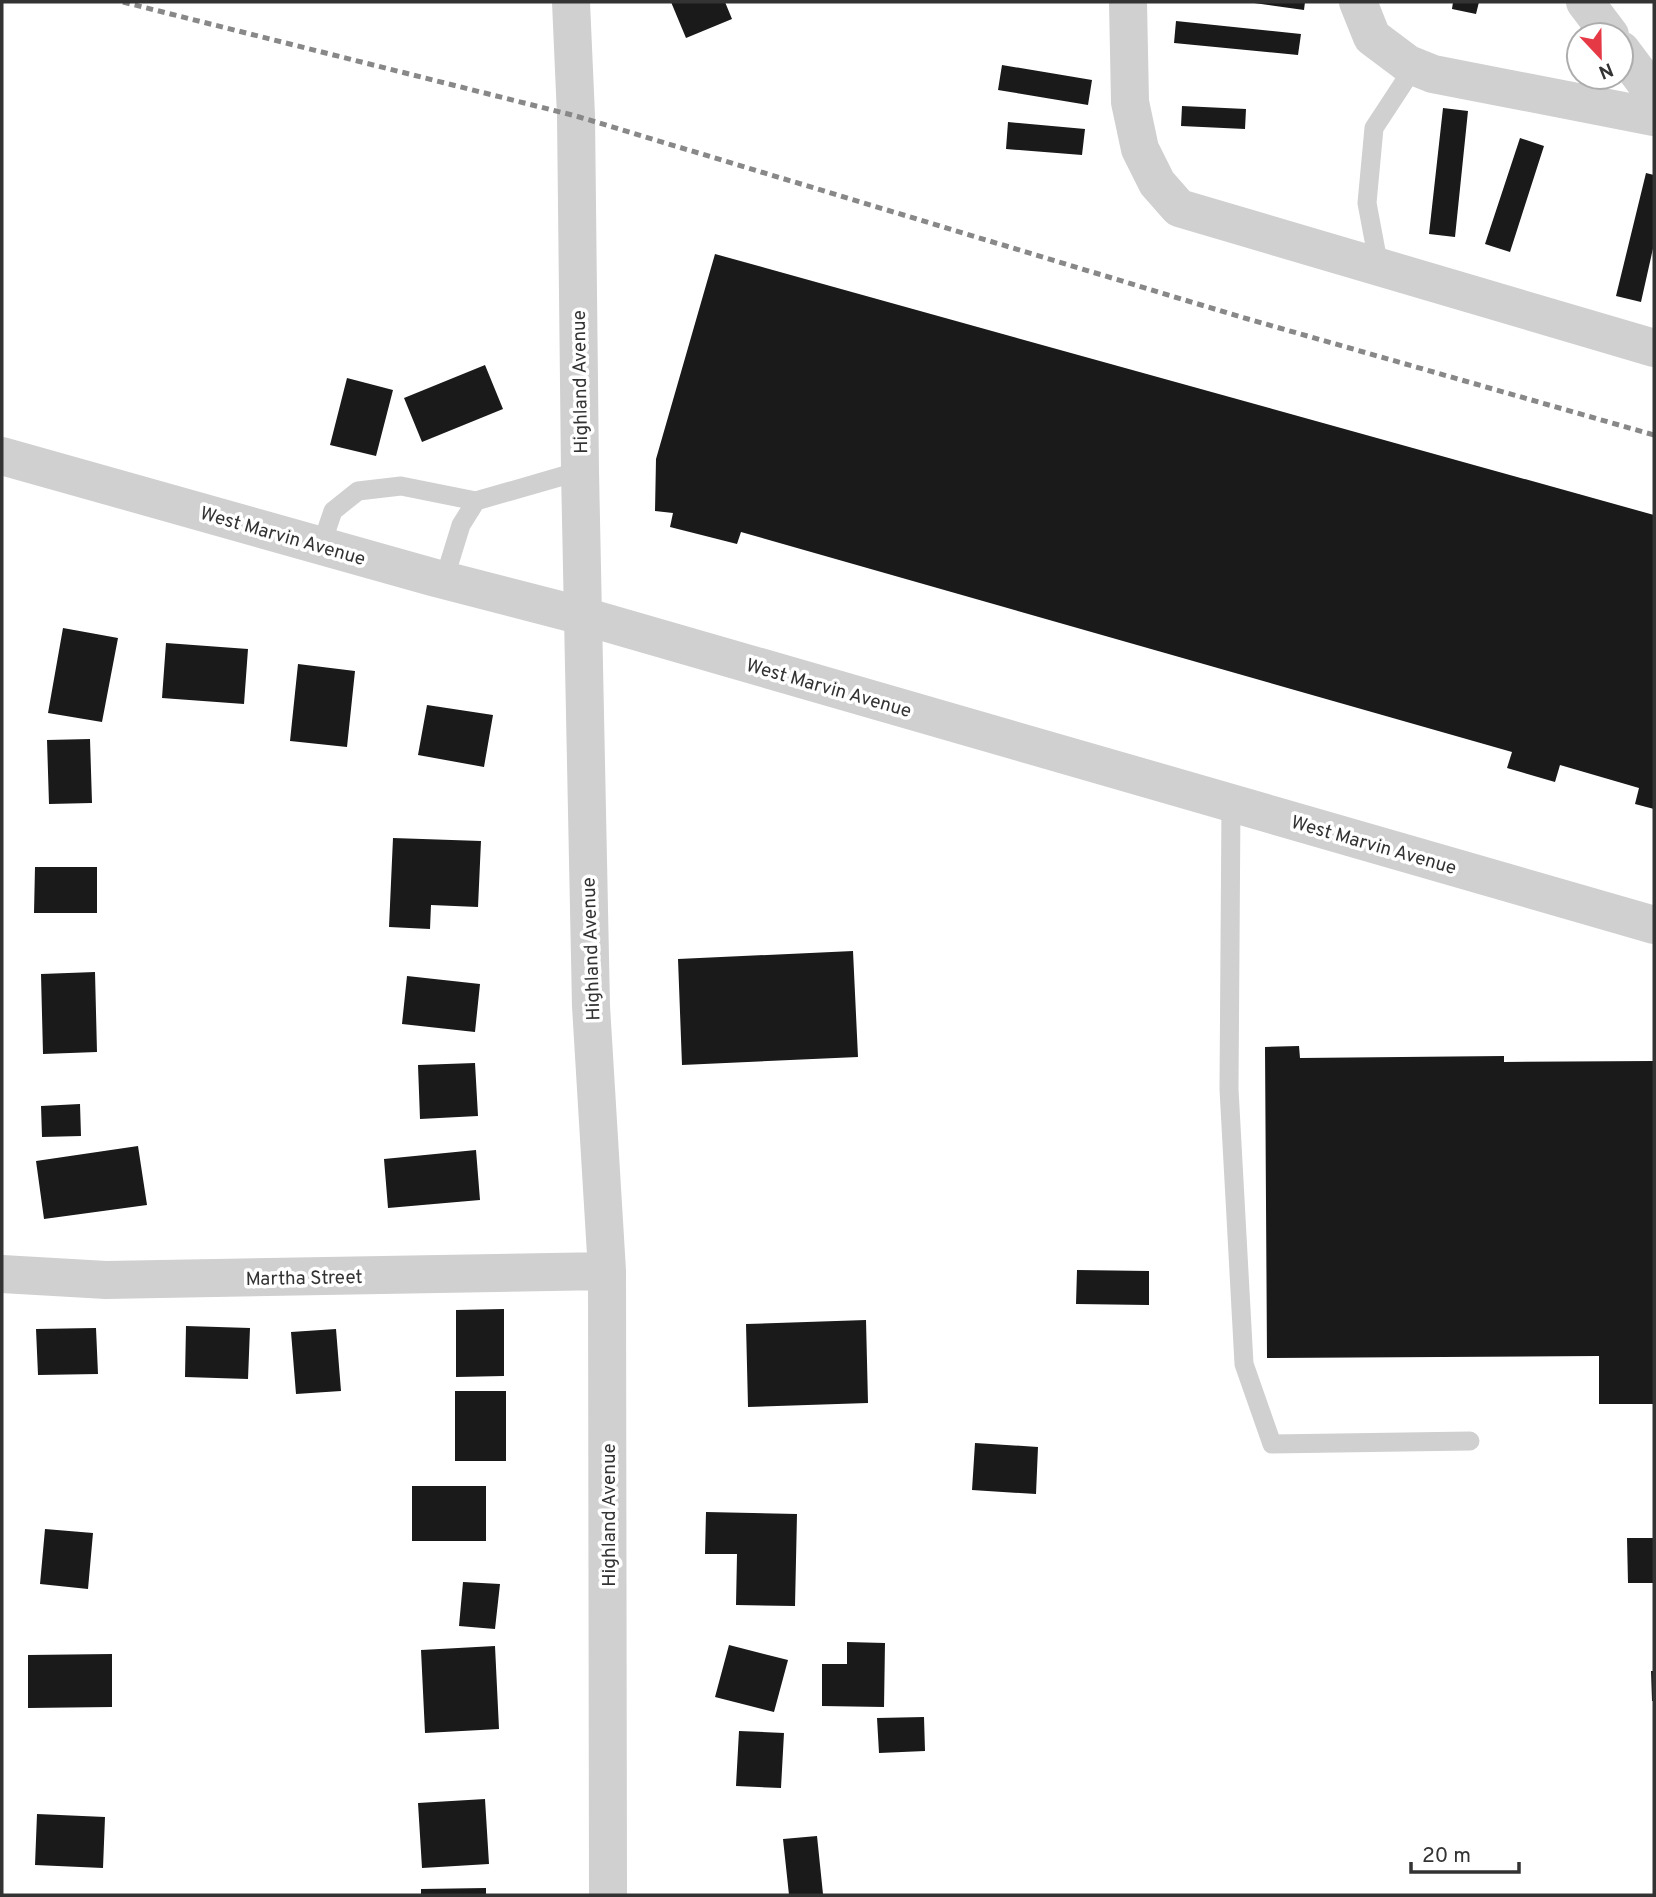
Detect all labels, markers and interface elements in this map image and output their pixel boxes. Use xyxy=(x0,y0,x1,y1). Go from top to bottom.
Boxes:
north arrow xyxy=(1565,21,1635,91)
text: N xyxy=(1595,56,1616,84)
street label: Highland Avenue xyxy=(568,310,594,454)
street label: West Marvin Avenue xyxy=(197,502,368,572)
street label: West Marvin Avenue xyxy=(743,654,914,724)
street label: West Marvin Avenue xyxy=(1288,811,1459,881)
street label: Highland Avenue xyxy=(577,877,606,1021)
street label: Martha Street xyxy=(245,1266,363,1292)
street label: Highland Avenue xyxy=(598,1443,622,1587)
scale bar xyxy=(1411,1830,1520,1874)
text: 20 m xyxy=(1422,1843,1471,1870)

